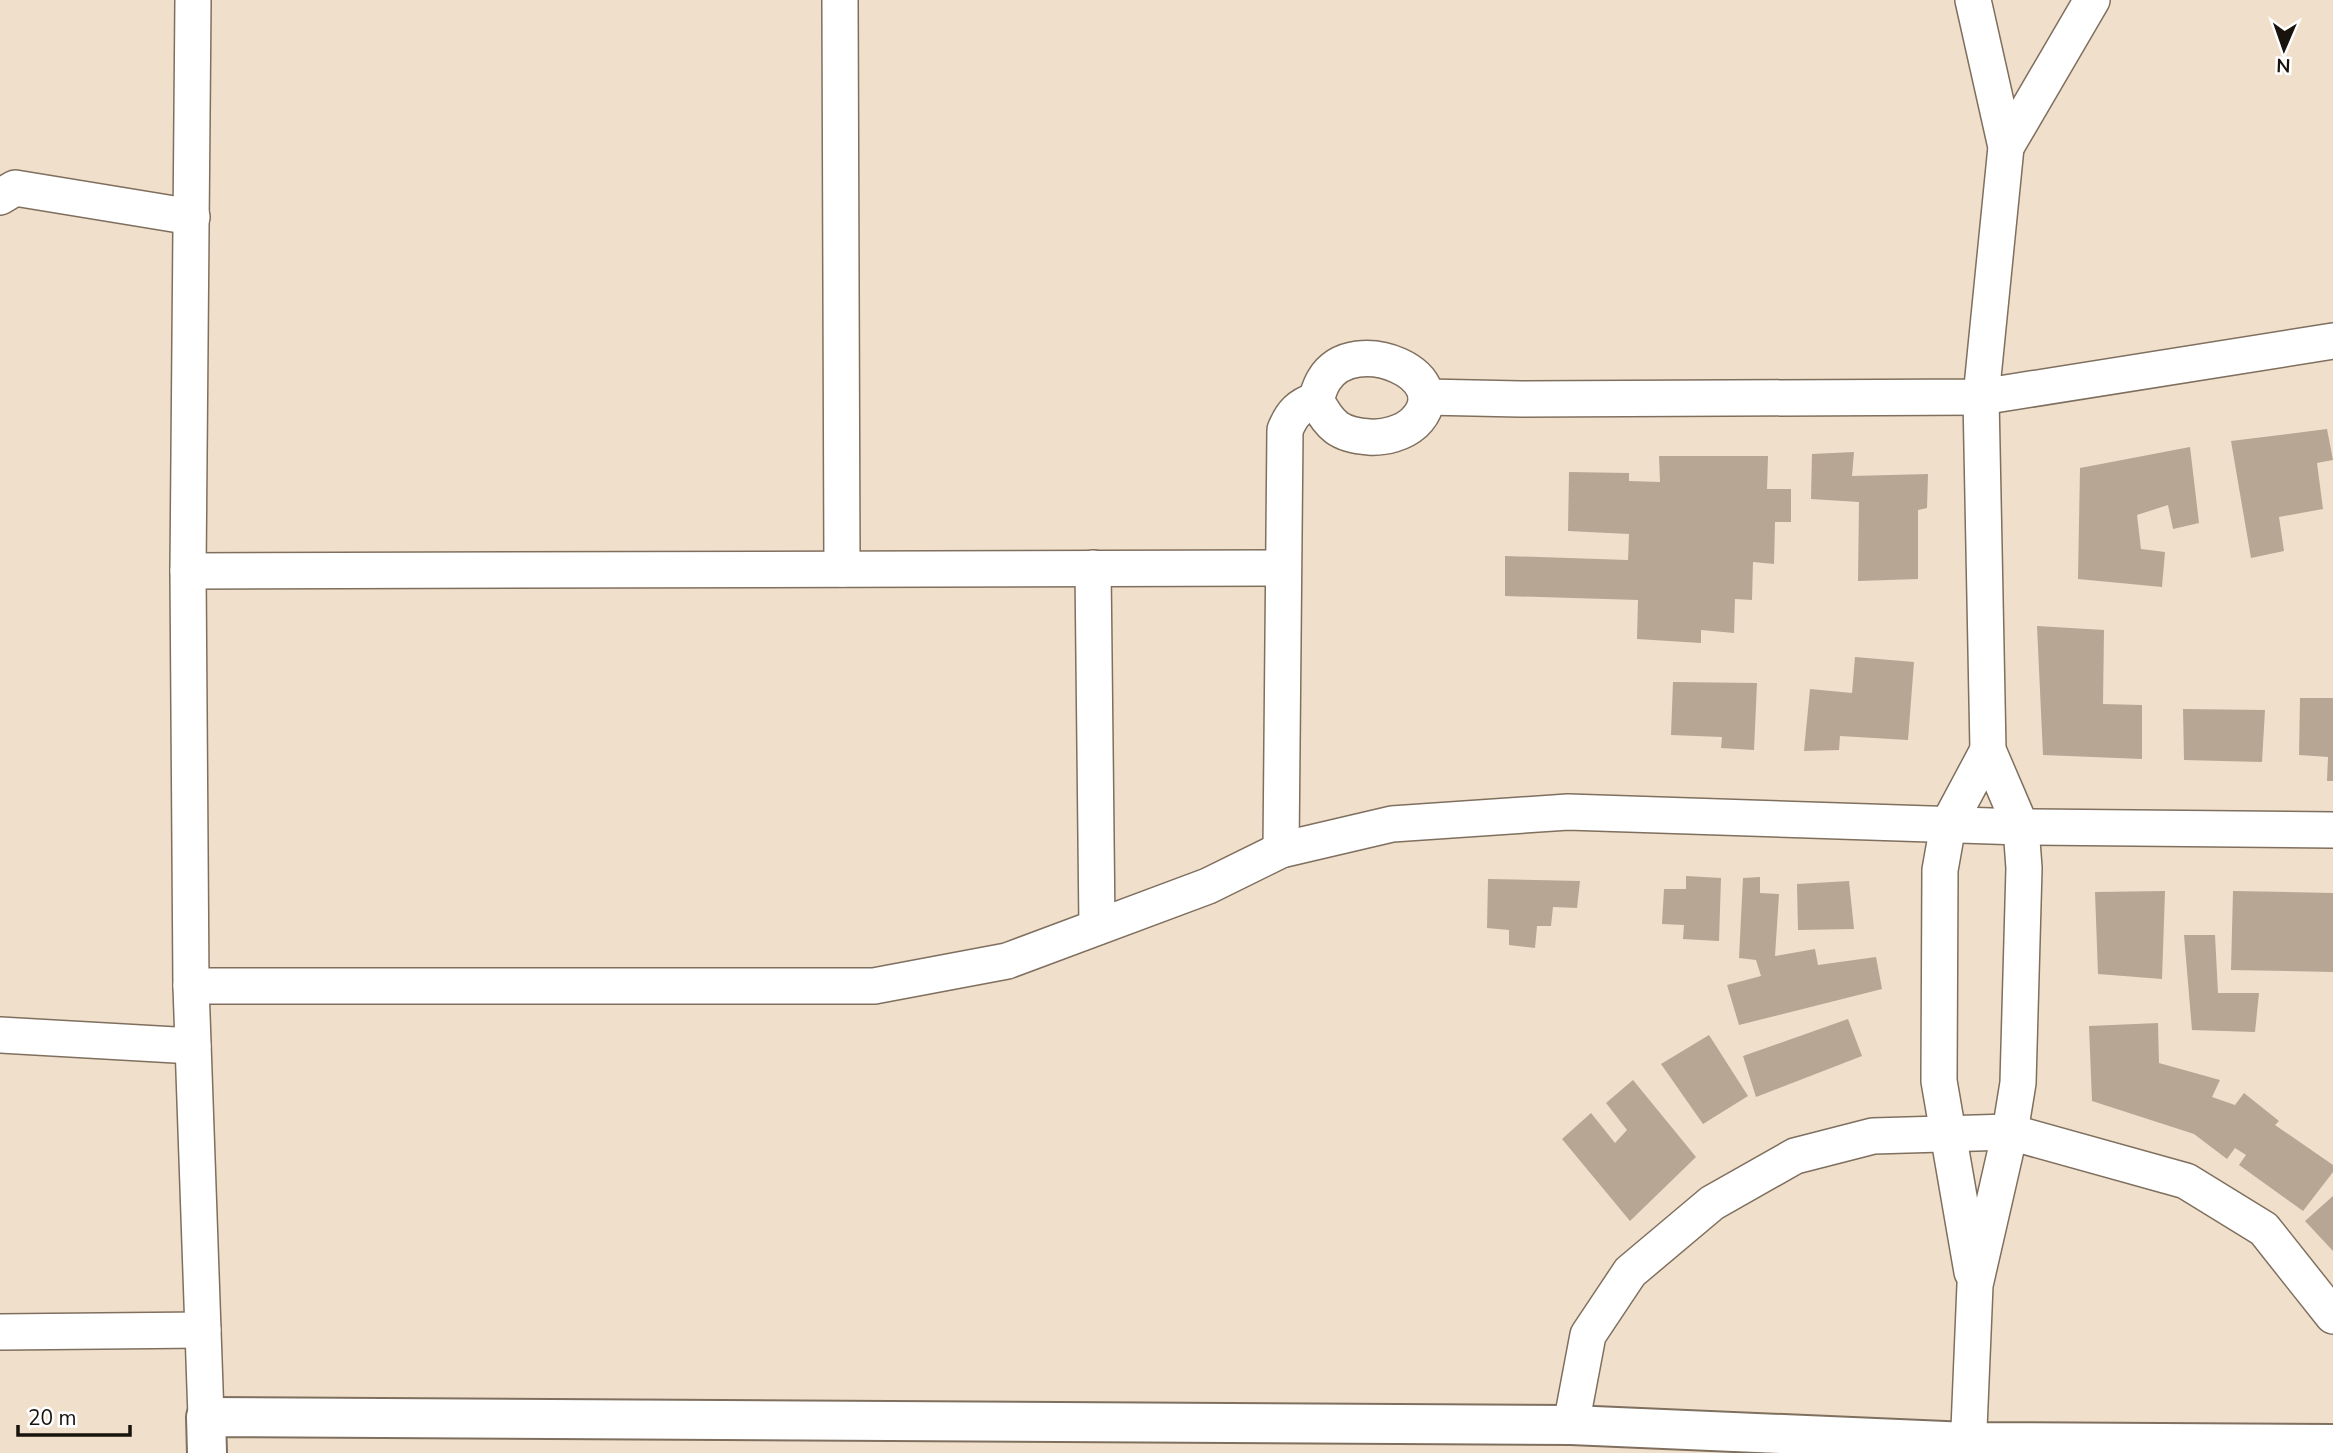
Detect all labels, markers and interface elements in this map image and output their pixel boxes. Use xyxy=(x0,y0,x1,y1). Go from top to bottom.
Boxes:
north arrow xyxy=(2249,14,2319,84)
text: N xyxy=(2276,52,2291,78)
scale bar xyxy=(18,1394,130,1438)
text: 20 m xyxy=(28,1404,77,1432)

